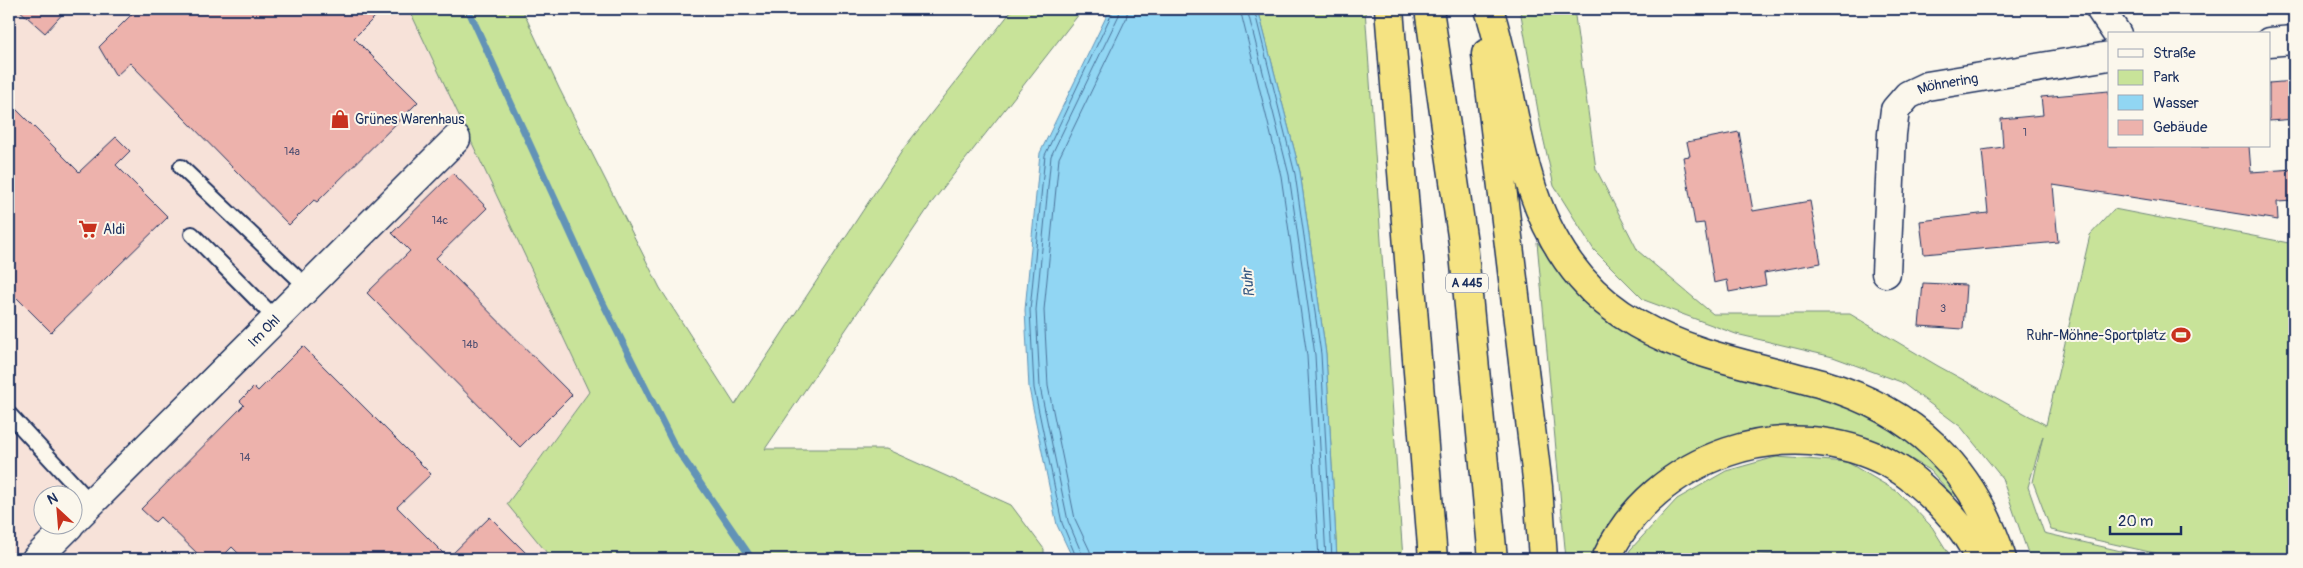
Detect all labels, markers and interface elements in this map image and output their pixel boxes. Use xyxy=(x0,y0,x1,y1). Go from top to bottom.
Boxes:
legend xyxy=(2108,32,2270,148)
text: Straße xyxy=(2153,44,2196,63)
text: Park xyxy=(2153,68,2180,87)
street label: Möhnering xyxy=(1915,70,1979,98)
text: Wasser xyxy=(2153,94,2200,113)
shop icon: Grünes Warenhaus xyxy=(329,108,351,130)
place label: Grünes Warenhaus xyxy=(355,111,465,128)
text: Gebäude xyxy=(2153,118,2208,137)
house number: 1 xyxy=(2023,126,2027,139)
house number: 14a xyxy=(284,145,300,158)
house number: 14c xyxy=(432,214,449,227)
supermarket icon: Aldi xyxy=(77,218,99,240)
place label: Aldi xyxy=(103,221,125,238)
water label: Ruhr xyxy=(1237,266,1259,298)
road number: A 445 xyxy=(1446,274,1488,292)
house number: 3 xyxy=(1940,302,1946,315)
street label: Im Ohl xyxy=(245,311,284,351)
sports icon: Ruhr-Möhne-Sportplatz xyxy=(2170,324,2192,346)
place label: Ruhr-Möhne-Sportplatz xyxy=(2026,327,2166,344)
house number: 14b xyxy=(462,338,478,351)
house number: 14 xyxy=(240,451,251,464)
north arrow xyxy=(32,486,82,536)
text: N xyxy=(45,489,61,508)
scale bar xyxy=(2110,503,2182,535)
text: 20 m xyxy=(2118,512,2153,531)

